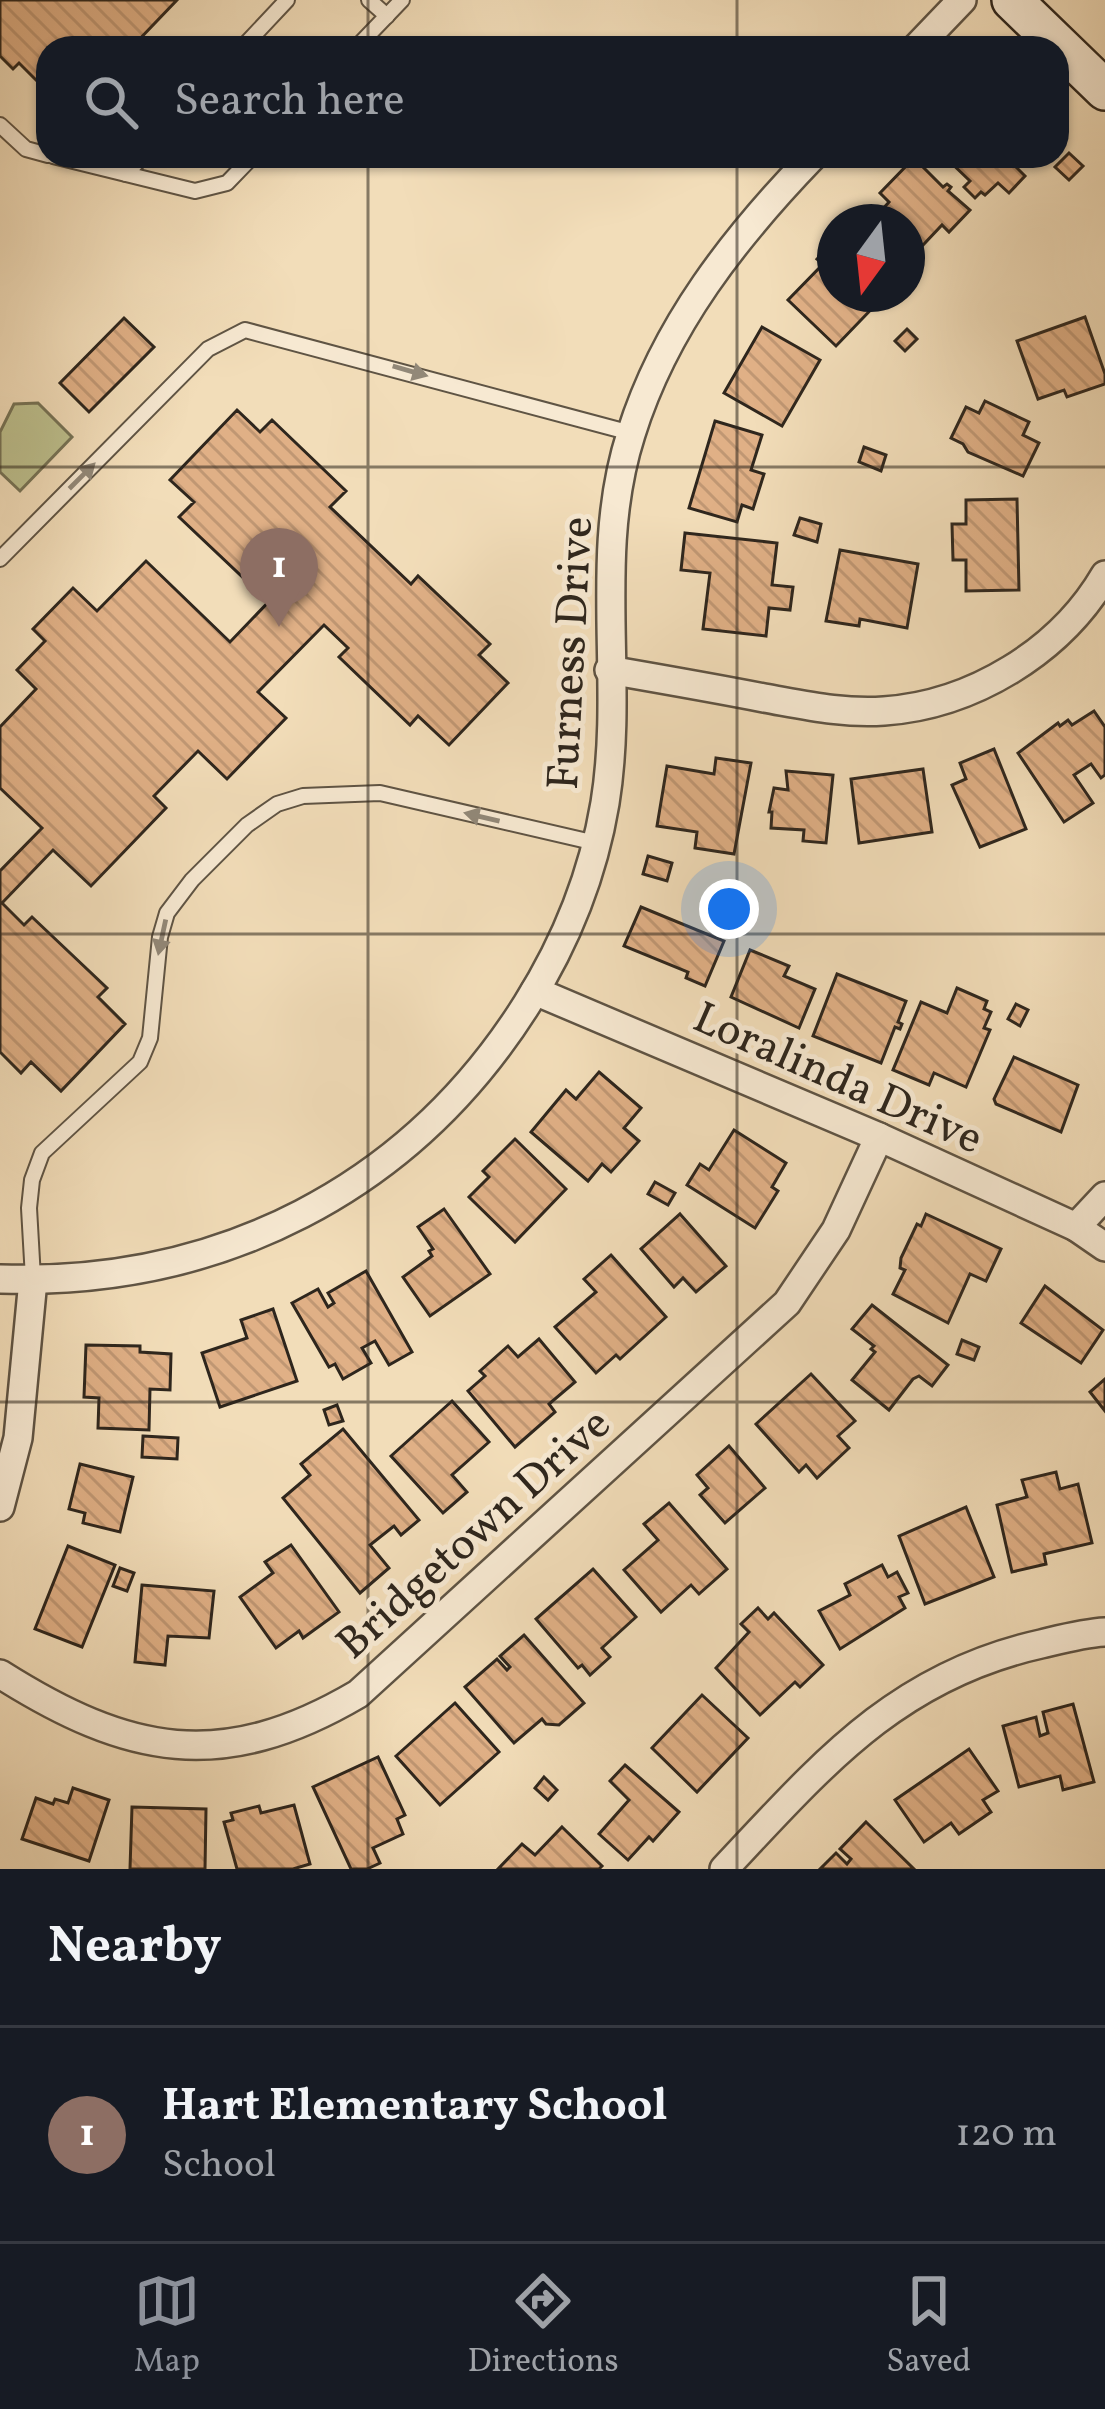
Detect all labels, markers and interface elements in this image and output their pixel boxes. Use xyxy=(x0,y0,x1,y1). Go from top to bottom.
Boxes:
search box xyxy=(36,36,1069,168)
icon: search xyxy=(78,69,144,135)
text: Search here xyxy=(174,71,405,134)
north arrow xyxy=(817,204,925,312)
one-way arrow xyxy=(392,363,428,381)
one-way arrow xyxy=(68,462,96,491)
street label: Furness Drive xyxy=(534,515,611,792)
pin: 1 xyxy=(240,528,318,627)
one-way arrow xyxy=(463,806,501,825)
your location xyxy=(699,879,759,939)
one-way arrow xyxy=(151,919,170,957)
street label: Loralinda Drive xyxy=(682,988,992,1172)
street label: Bridgetown Drive xyxy=(324,1395,626,1676)
text: Nearby xyxy=(48,1912,222,1983)
text: Hart Elementary School xyxy=(162,2076,668,2139)
text: 1 xyxy=(79,2108,95,2162)
text: 120 m xyxy=(956,2108,1057,2162)
text: School xyxy=(162,2139,276,2193)
tab: Map xyxy=(134,2268,200,2386)
tab: Directions xyxy=(467,2268,619,2386)
tab: Saved xyxy=(886,2268,971,2386)

